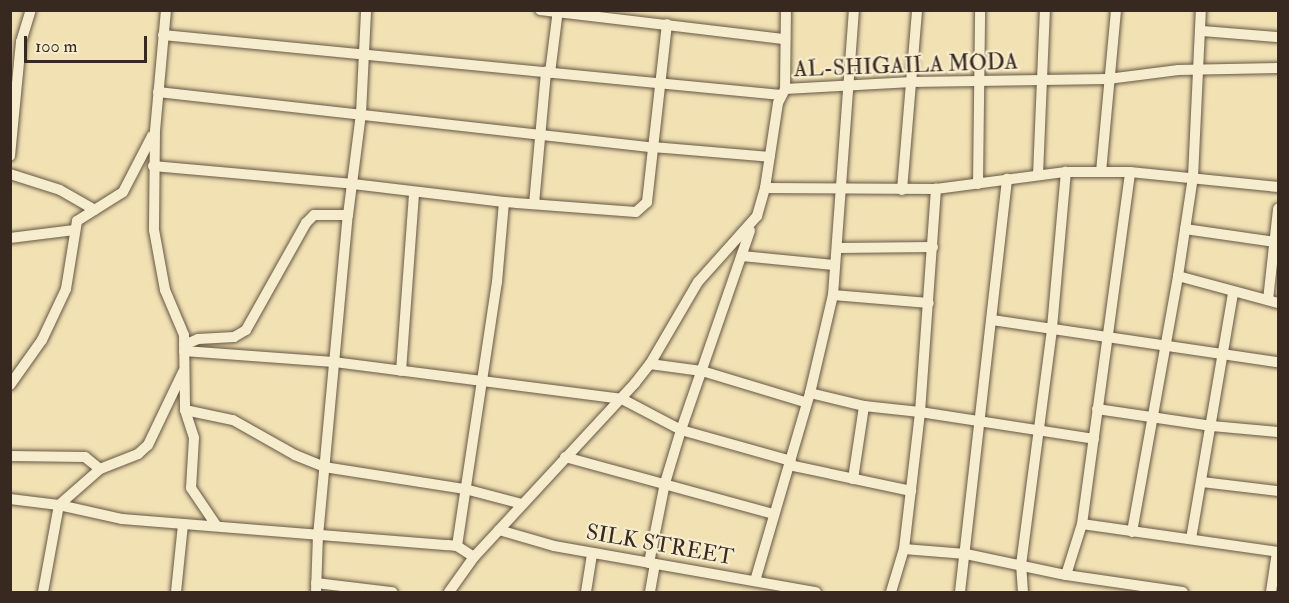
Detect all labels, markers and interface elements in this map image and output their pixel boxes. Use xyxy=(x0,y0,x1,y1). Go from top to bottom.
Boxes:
scale bar xyxy=(27,24,150,62)
text: 100 m xyxy=(35,35,78,58)
street label: AL-SHIGAILA MODA xyxy=(793,49,1019,83)
street label: SILK STREET xyxy=(584,519,736,571)

